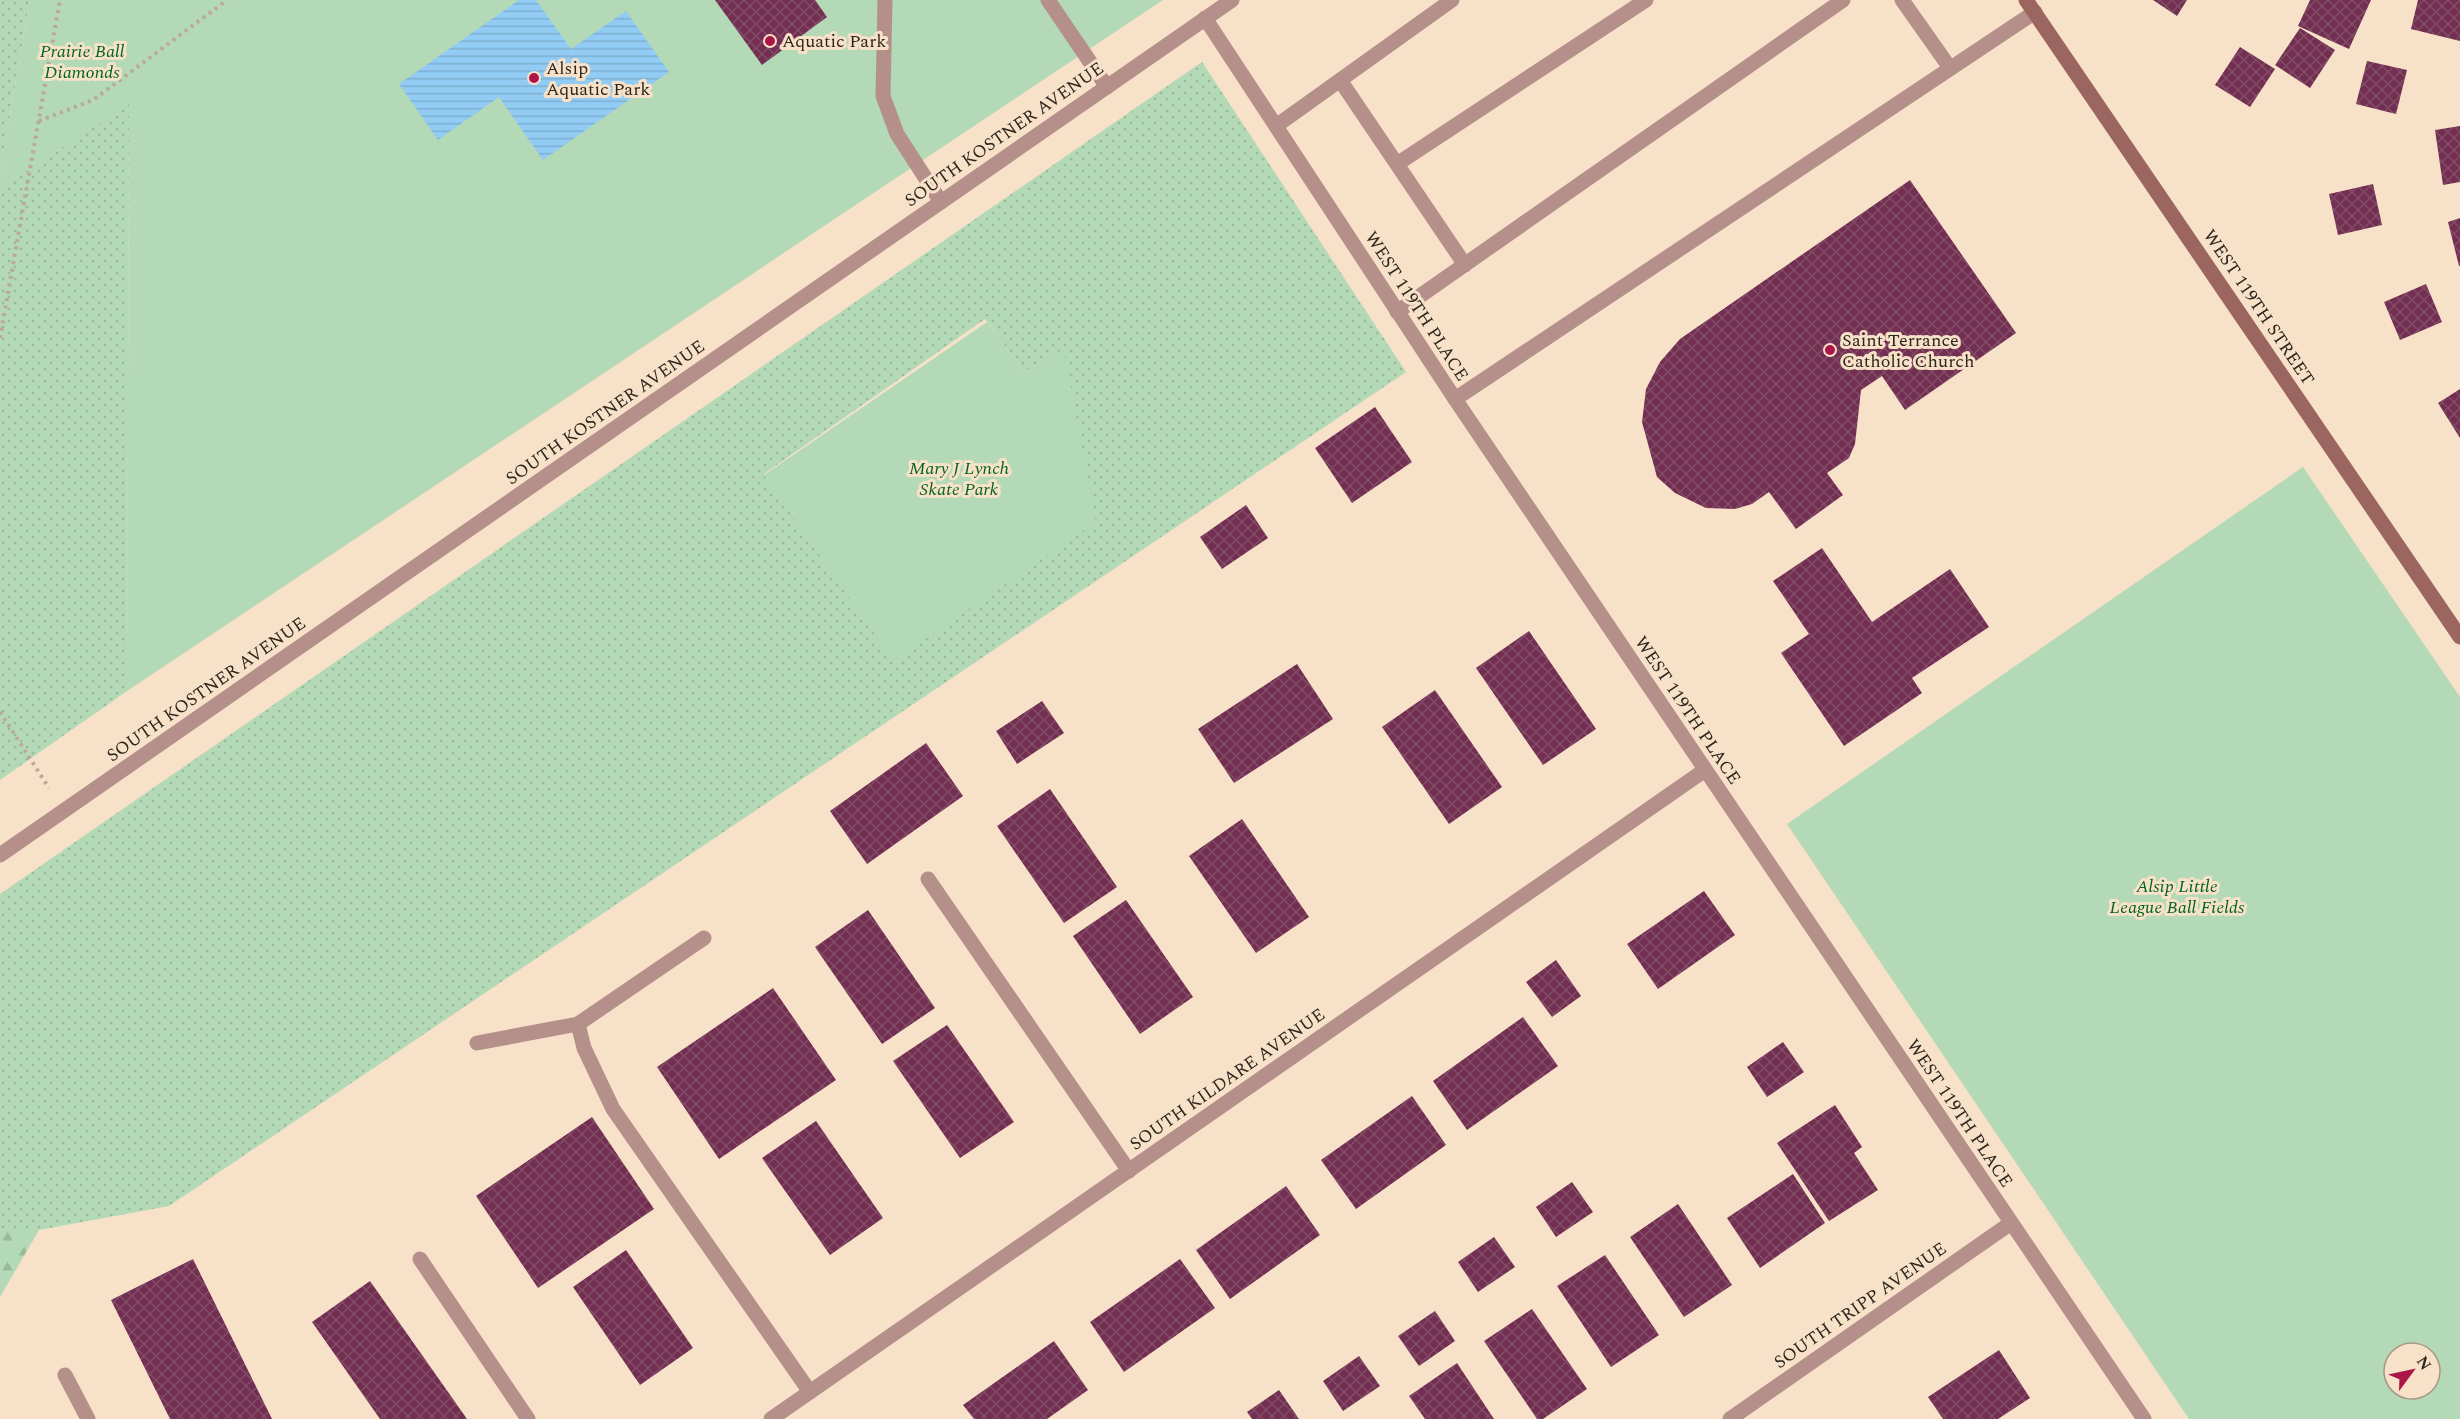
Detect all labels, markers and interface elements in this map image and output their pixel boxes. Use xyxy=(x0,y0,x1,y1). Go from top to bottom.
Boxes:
place label: Aquatic Park xyxy=(782,28,886,55)
marker: Aquatic Park xyxy=(763,34,777,48)
park label: Prairie Ball Diamonds xyxy=(40,38,125,86)
place label: Alsip Aquatic Park xyxy=(546,55,650,103)
street label: SOUTH KOSTNER AVENUE xyxy=(899,55,1109,214)
marker: Alsip Aquatic Park xyxy=(527,71,541,85)
street label: WEST 119TH STREET xyxy=(2196,224,2321,391)
street label: WEST 119TH PLACE xyxy=(1358,226,1475,387)
place label: Saint Terrance Catholic Church xyxy=(1842,327,1974,375)
street label: SOUTH KOSTNER AVENUE xyxy=(500,333,710,492)
marker: Saint Terrance Catholic Church xyxy=(1823,343,1837,357)
park label: Mary J Lynch Skate Park xyxy=(909,455,1009,503)
street label: SOUTH KOSTNER AVENUE xyxy=(101,610,311,769)
street label: WEST 119TH PLACE xyxy=(1628,631,1747,790)
park label: Alsip Little League Ball Fields xyxy=(2110,873,2245,921)
street label: SOUTH KILDARE AVENUE xyxy=(1124,1001,1331,1157)
street label: WEST 119TH PLACE xyxy=(1900,1034,2019,1193)
street label: SOUTH TRIPP AVENUE xyxy=(1768,1235,1952,1375)
north arrow xyxy=(2382,1341,2442,1401)
text: N xyxy=(2410,1351,2437,1375)

